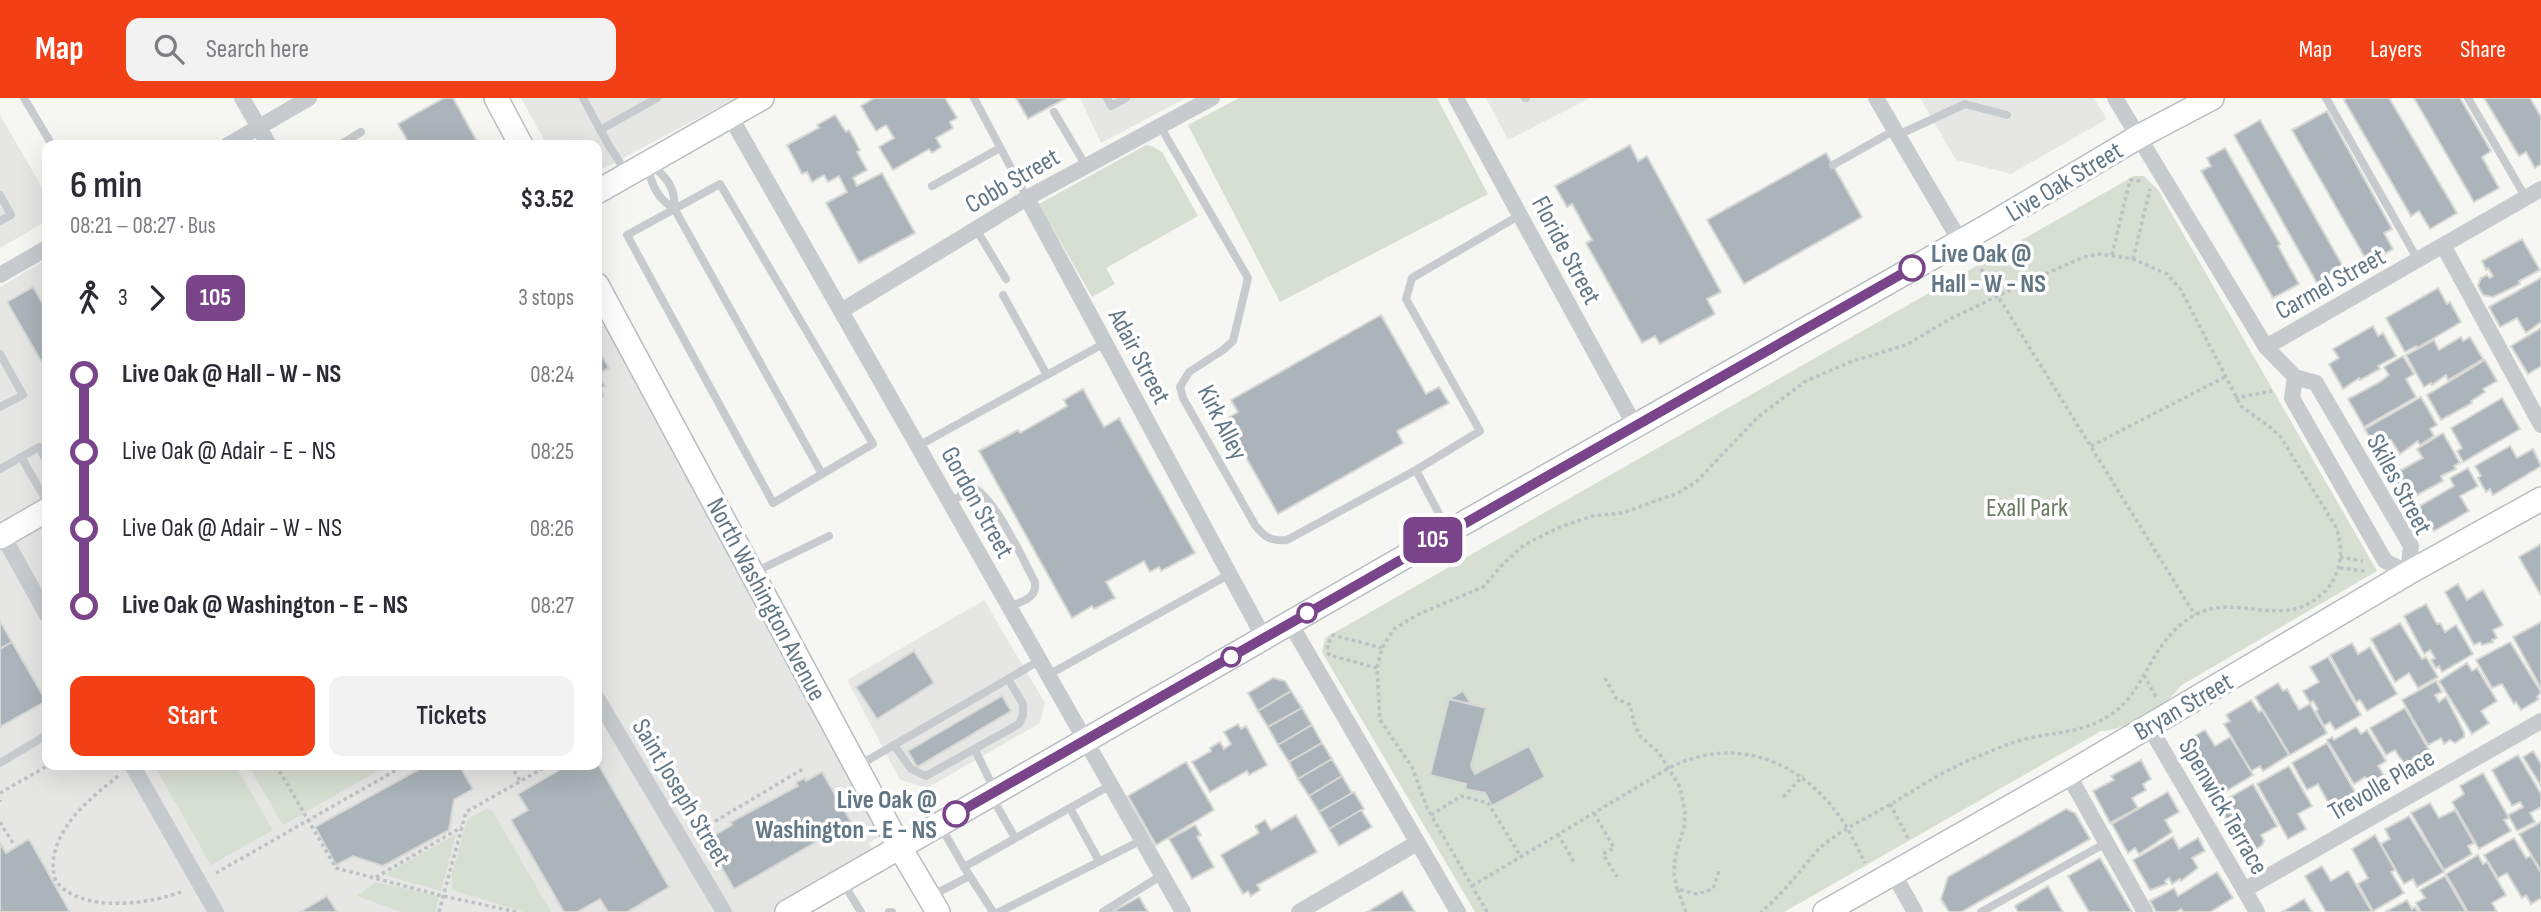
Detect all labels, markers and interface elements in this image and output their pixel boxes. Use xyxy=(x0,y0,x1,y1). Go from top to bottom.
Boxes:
search box xyxy=(126,18,616,81)
text: Map xyxy=(35,29,84,69)
icon: search xyxy=(150,30,188,68)
text: Search here xyxy=(206,34,309,65)
text: Map xyxy=(2299,35,2332,64)
text: Layers xyxy=(2370,35,2422,64)
text: Share xyxy=(2460,35,2506,64)
street label: Live Oak Street xyxy=(2001,135,2129,229)
street label: Cobb Street xyxy=(960,142,1065,221)
text: 6 min xyxy=(70,163,142,208)
text: $3.52 xyxy=(520,184,574,215)
street label: Floride Street xyxy=(1524,191,1607,310)
text: 08:21 – 08:27 · Bus xyxy=(70,212,216,240)
place label: Live Oak @ Hall - W - NS xyxy=(1931,239,2046,300)
street label: Carmel Street xyxy=(2270,241,2391,327)
marker: Live Oak @ Hall - W - NS xyxy=(1899,255,1925,281)
icon: walk xyxy=(70,279,108,317)
icon: forward xyxy=(138,279,176,317)
text: 105 xyxy=(200,283,231,312)
text: 3 xyxy=(118,284,128,312)
text: 3 stops xyxy=(518,284,574,312)
street label: Adair Street xyxy=(1100,303,1177,409)
text: Live Oak @ Hall - W - NS xyxy=(122,359,341,390)
text: 08:24 xyxy=(530,361,574,389)
street label: Kirk Alley xyxy=(1190,380,1254,465)
street label: Skiles Street xyxy=(2359,429,2438,540)
text: Live Oak @ Adair - E - NS xyxy=(122,436,336,467)
text: 08:25 xyxy=(531,438,574,466)
street label: Gordon Street xyxy=(933,442,1020,564)
street label: North Washington Avenue xyxy=(699,493,832,706)
park label: Exall Park xyxy=(1986,493,2068,524)
text: Live Oak @ Adair - W - NS xyxy=(122,513,342,544)
text: 08:26 xyxy=(530,515,574,543)
line badge: 105 xyxy=(1393,517,1473,563)
text: 105 xyxy=(1417,525,1449,554)
text: Live Oak @ Washington - E - NS xyxy=(122,590,408,621)
text: 08:27 xyxy=(531,592,574,620)
unlabelled marker xyxy=(1297,603,1317,623)
unlabelled marker xyxy=(1221,647,1241,667)
street label: Bryan Street xyxy=(2129,667,2239,748)
button: Start xyxy=(70,676,315,756)
button: Tickets xyxy=(329,676,574,756)
street label: Saint Joseph Street xyxy=(625,714,737,872)
street label: Spenwick Terrace xyxy=(2171,733,2274,880)
street label: Trevolle Place xyxy=(2323,743,2440,828)
place label: Live Oak @ Washington - E - NS xyxy=(755,785,937,846)
marker: Live Oak @ Washington - E - NS xyxy=(943,801,969,827)

